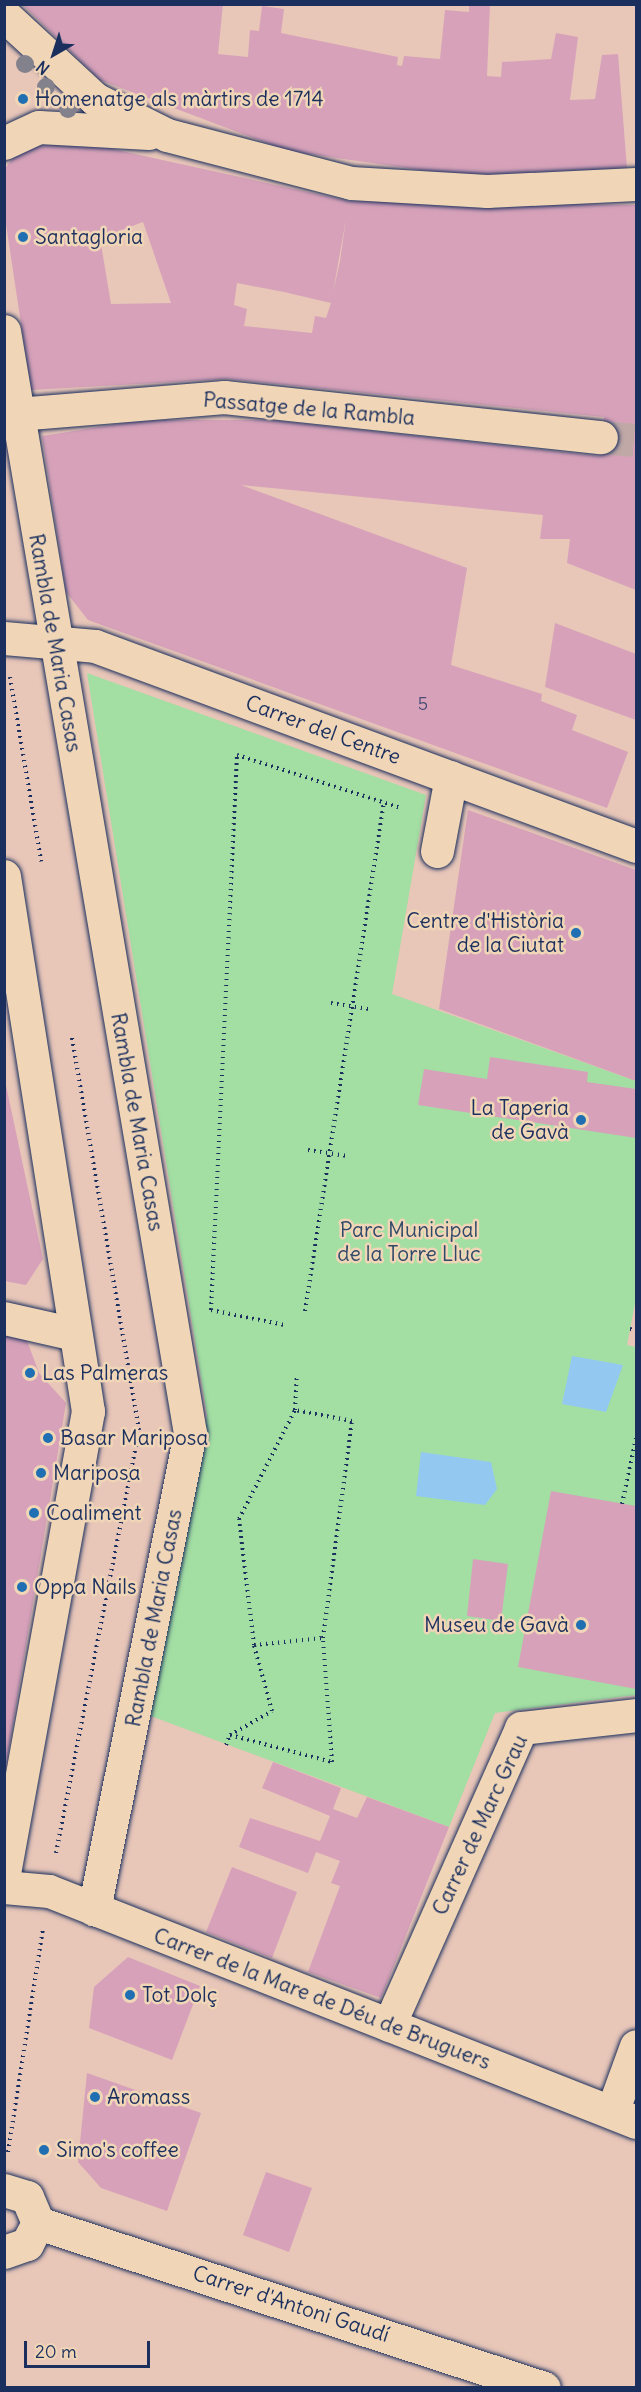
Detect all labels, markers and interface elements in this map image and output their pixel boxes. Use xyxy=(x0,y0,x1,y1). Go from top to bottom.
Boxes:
north arrow xyxy=(24,24,84,84)
text: N xyxy=(32,57,53,79)
place label: Homenatge als màrtirs de 1714 xyxy=(35,86,324,112)
marker: Homenatge als màrtirs de 1714 xyxy=(16,92,30,106)
place label: Santagloria xyxy=(35,224,143,250)
marker: Santagloria xyxy=(16,230,30,244)
street label: Passatge de la Rambla xyxy=(202,387,416,431)
street label: Rambla de Maria Casas xyxy=(23,532,87,754)
street label: Carrer del Centre xyxy=(242,690,404,770)
house number: 5 xyxy=(418,693,428,715)
place label: Centre d'Història de la Ciutat xyxy=(406,908,564,958)
marker: Centre d'Història de la Ciutat xyxy=(569,926,583,940)
street label: Rambla de Maria Casas xyxy=(105,1011,169,1233)
place label: La Taperia de Gavà xyxy=(471,1095,569,1145)
marker: La Taperia de Gavà xyxy=(574,1113,588,1127)
park label: Parc Municipal de la Torre Lluc xyxy=(337,1217,481,1267)
place label: Las Palmeras xyxy=(42,1360,168,1386)
marker: Las Palmeras xyxy=(23,1366,37,1380)
place label: Basar Mariposa xyxy=(60,1425,208,1451)
marker: Basar Mariposa xyxy=(41,1431,55,1445)
place label: Mariposa xyxy=(53,1460,140,1486)
marker: Mariposa xyxy=(34,1466,48,1480)
place label: Coaliment xyxy=(46,1500,142,1526)
marker: Coaliment xyxy=(27,1506,41,1520)
street label: Rambla de Maria Casas xyxy=(121,1507,187,1729)
place label: Oppa Nails xyxy=(34,1574,136,1600)
marker: Oppa Nails xyxy=(15,1580,29,1594)
place label: Museu de Gavà xyxy=(424,1612,569,1638)
marker: Museu de Gavà xyxy=(574,1618,588,1632)
street label: Carrer de Marc Grau xyxy=(427,1731,533,1919)
street label: Carrer de la Mare de Déu de Bruguers xyxy=(150,1923,494,2075)
place label: Tot Dolç xyxy=(142,1982,217,2008)
marker: Tot Dolç xyxy=(123,1988,137,2002)
place label: Aromass xyxy=(107,2084,190,2110)
marker: Aromass xyxy=(88,2090,102,2104)
place label: Simo's coffee xyxy=(56,2137,179,2163)
marker: Simo's coffee xyxy=(37,2143,51,2157)
street label: Carrer d'Antoni Gaudí xyxy=(190,2260,392,2348)
scale bar xyxy=(27,2329,153,2367)
text: 20 m xyxy=(35,2340,77,2363)

